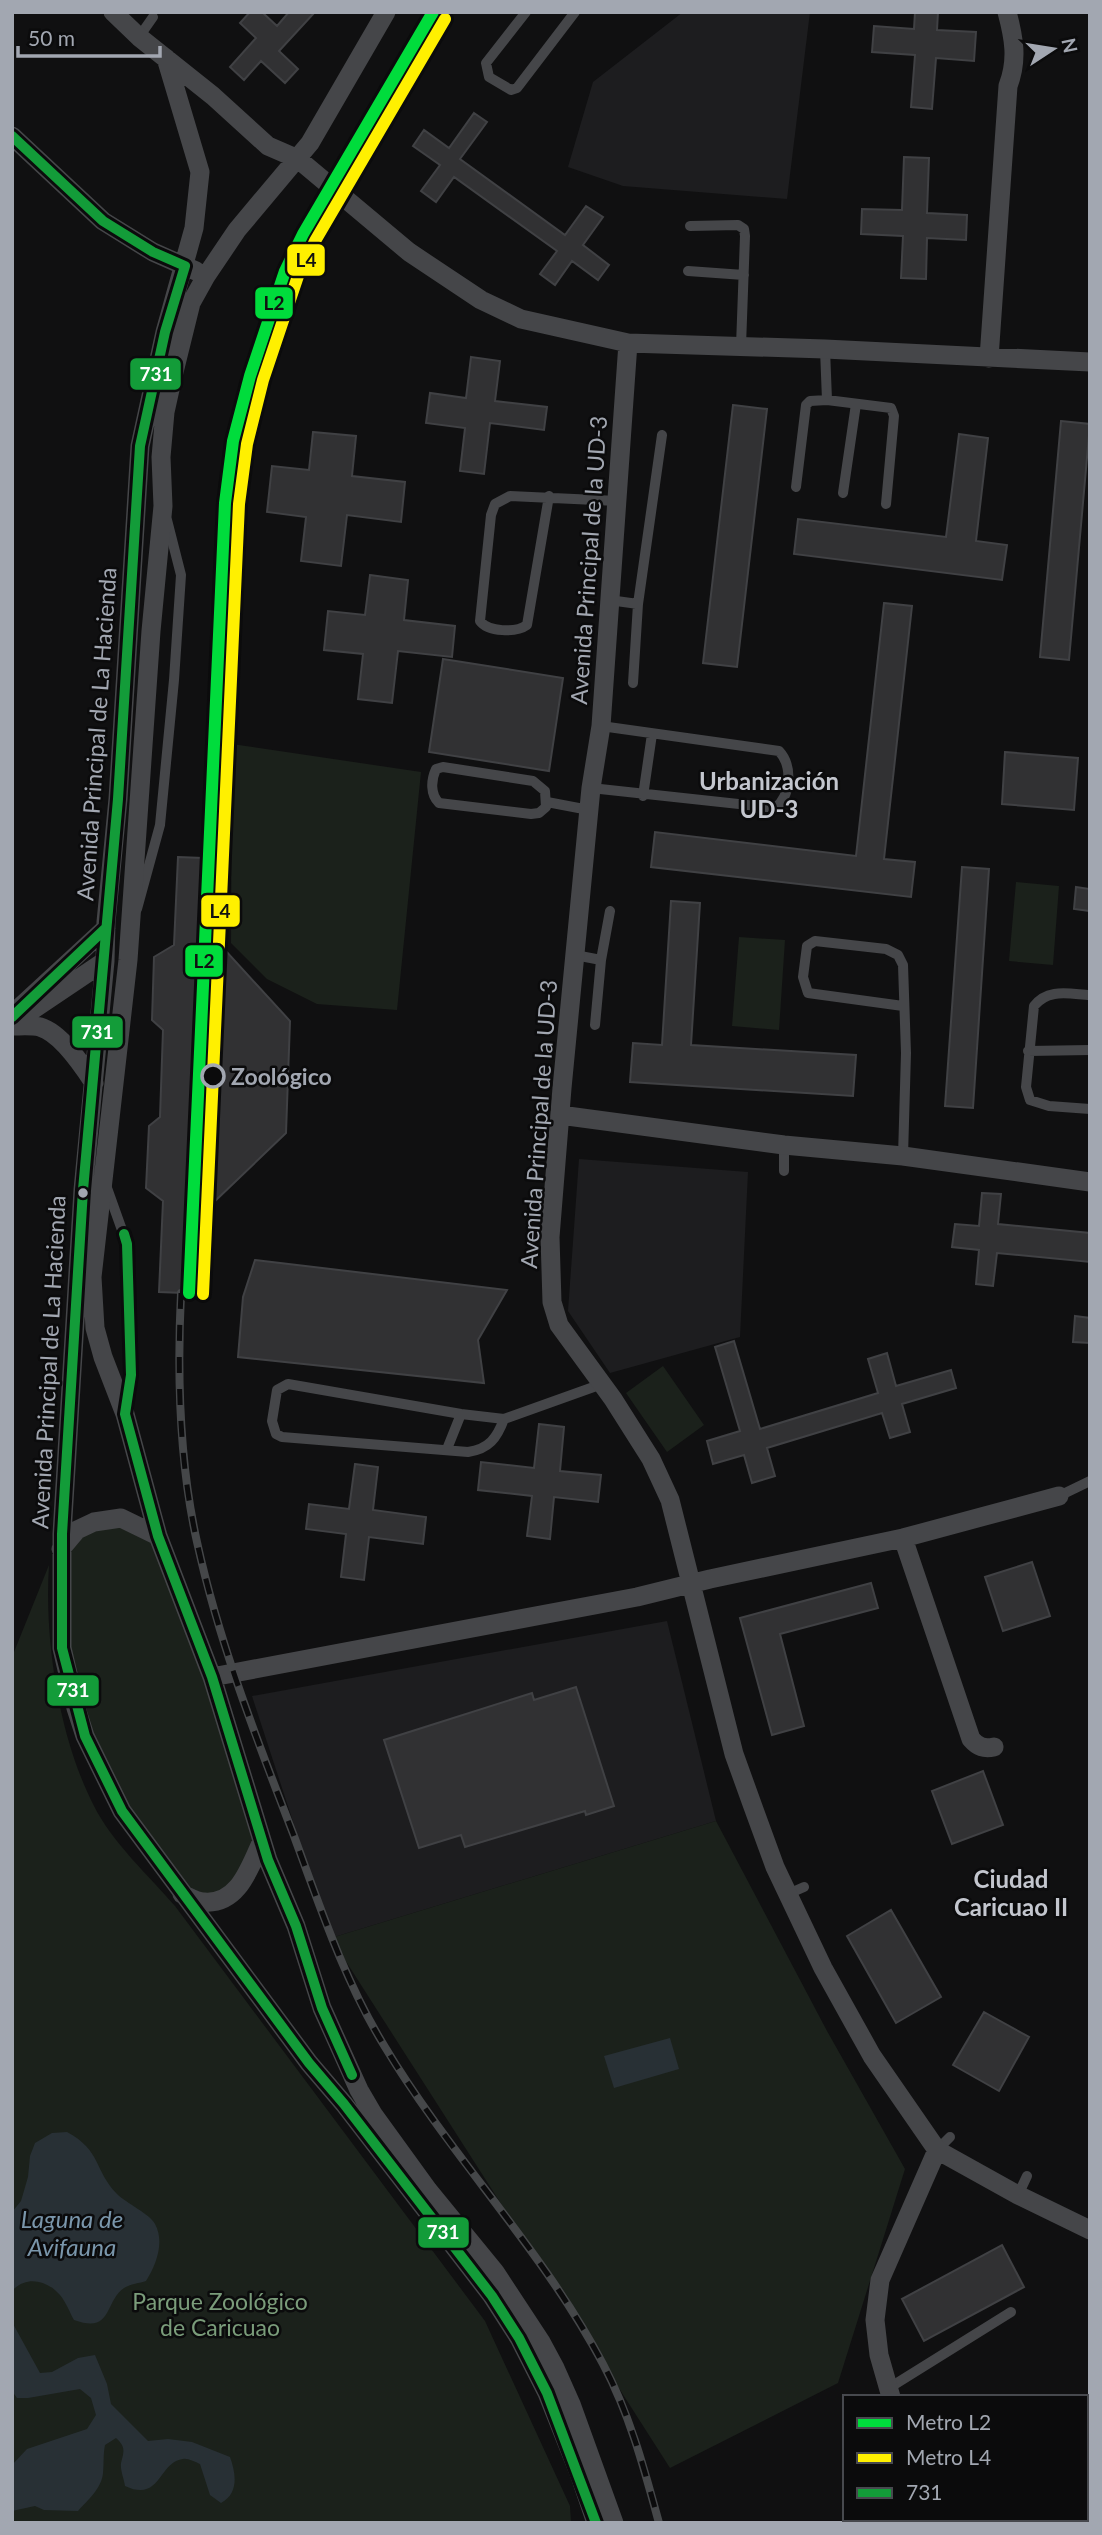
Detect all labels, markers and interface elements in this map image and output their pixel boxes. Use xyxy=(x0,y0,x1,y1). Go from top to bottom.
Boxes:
scale bar xyxy=(18,14,159,58)
north arrow xyxy=(1018,14,1088,84)
text: 50 m xyxy=(28,25,75,50)
text: N xyxy=(1057,36,1083,55)
line badge: L4 xyxy=(286,243,326,277)
text: L4 xyxy=(296,248,316,271)
line badge: L2 xyxy=(254,286,294,320)
text: L2 xyxy=(264,291,284,314)
line badge: 731 xyxy=(129,357,182,391)
text: 731 xyxy=(139,362,173,385)
street label: Avenida Principal de la UD-3 xyxy=(564,415,612,705)
street label: Avenida Principal de La Hacienda xyxy=(70,567,122,901)
district label: Urbanización UD-3 xyxy=(699,766,839,823)
line badge: L4 xyxy=(200,894,241,928)
text: L4 xyxy=(210,899,230,922)
line badge: L2 xyxy=(184,944,224,978)
text: L2 xyxy=(194,949,214,972)
street label: Avenida Principal de la UD-3 xyxy=(514,979,562,1269)
line badge: 731 xyxy=(71,1015,124,1049)
text: 731 xyxy=(80,1020,114,1043)
place label: Zoológico xyxy=(231,1062,332,1090)
marker: Zoológico xyxy=(201,1064,225,1088)
unlabelled marker xyxy=(76,1186,90,1200)
street label: Avenida Principal de La Hacienda xyxy=(25,1195,71,1529)
line badge: 731 xyxy=(46,1674,100,1707)
text: 731 xyxy=(56,1678,90,1701)
district label: Ciudad Caricuao II xyxy=(954,1864,1068,1921)
water label: Laguna de Avifauna xyxy=(21,2204,123,2261)
line badge: 731 xyxy=(417,2216,470,2249)
text: 731 xyxy=(426,2220,460,2243)
park label: Parque Zoológico de Caricuao xyxy=(132,2287,308,2341)
legend xyxy=(843,2395,1088,2521)
text: Metro L2 xyxy=(906,2409,991,2434)
text: Metro L4 xyxy=(906,2444,991,2469)
text: 731 xyxy=(906,2479,943,2504)

